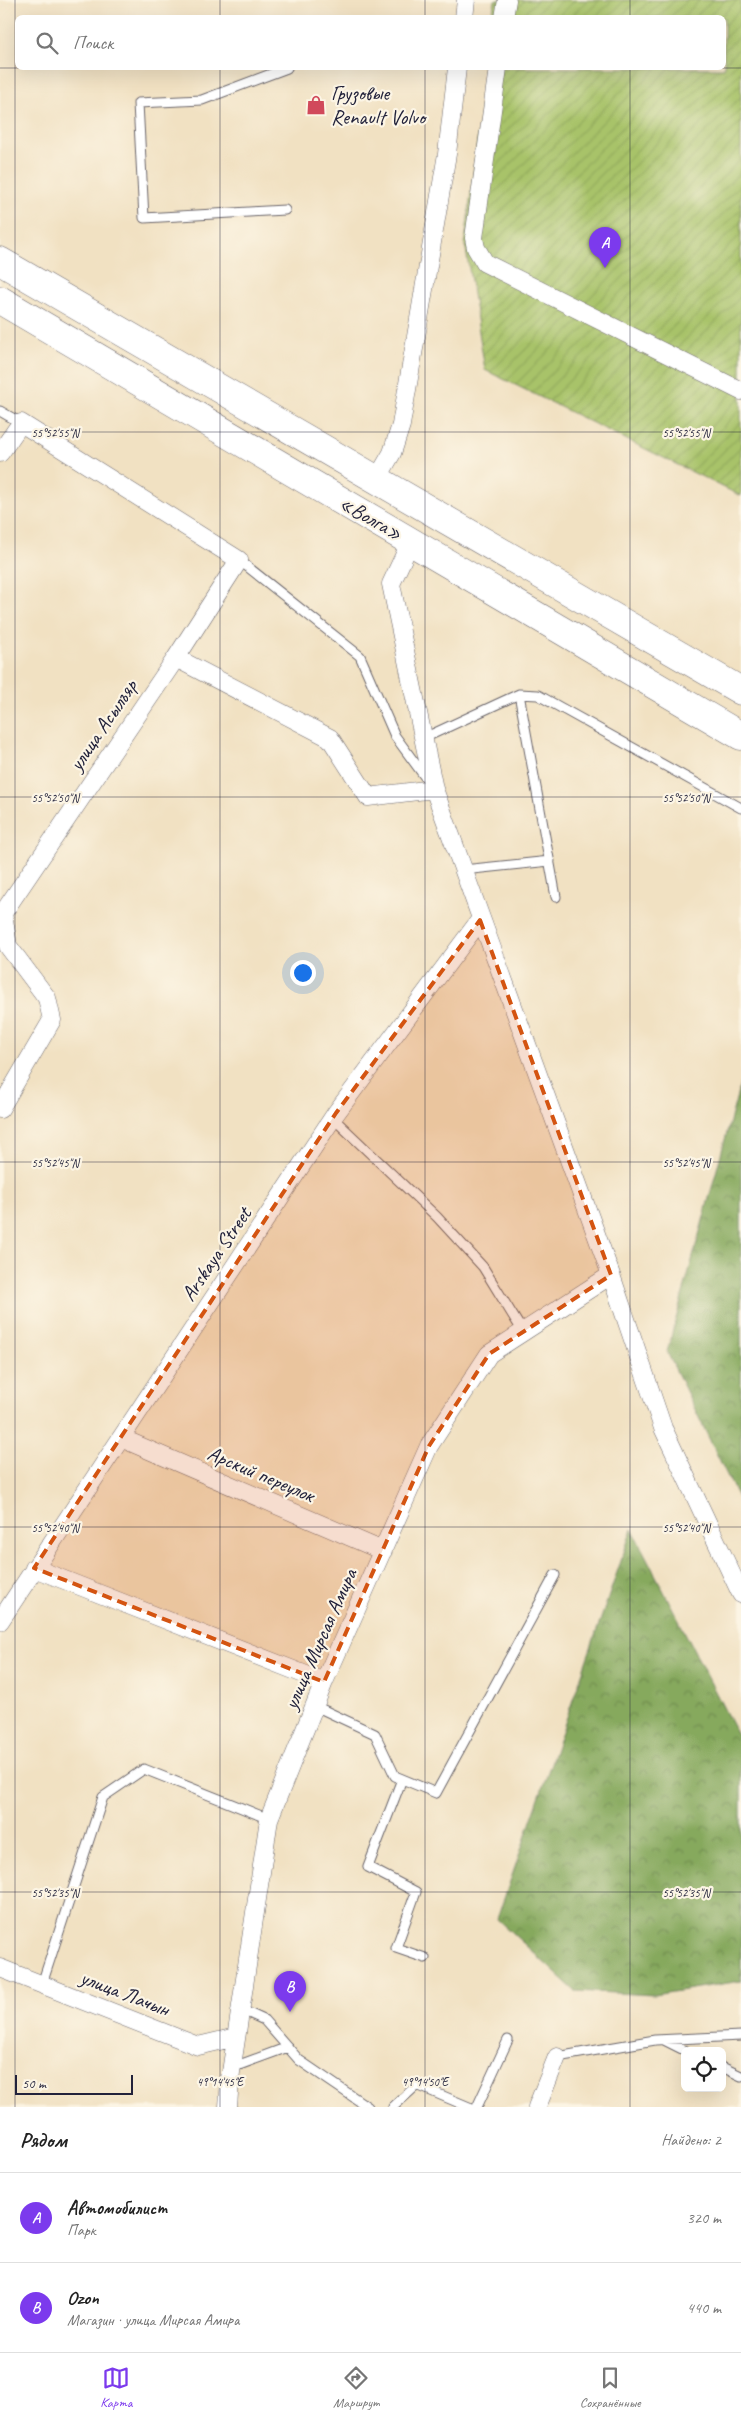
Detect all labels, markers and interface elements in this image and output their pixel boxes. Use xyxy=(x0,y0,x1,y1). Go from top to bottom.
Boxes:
search box xyxy=(15,15,726,70)
icon: search xyxy=(33,29,61,57)
text: Поиск xyxy=(73,31,113,55)
place label: Грузовые Renault Volvo xyxy=(331,80,428,130)
shop icon: Грузовые Renault Volvo xyxy=(305,94,327,116)
pin: A xyxy=(589,227,621,268)
text: 55°52'55"N xyxy=(31,425,80,441)
text: 55°52'55"N xyxy=(662,425,711,441)
street label: «Волга» xyxy=(335,490,407,546)
street label: улица Асылъяр xyxy=(62,673,144,777)
text: 55°52'50"N xyxy=(31,790,80,806)
text: 55°52'50"N xyxy=(662,790,711,806)
your location xyxy=(290,960,316,986)
text: 55°52'45"N xyxy=(31,1155,80,1171)
text: 55°52'45"N xyxy=(662,1155,711,1171)
street label: Arskaya Street xyxy=(175,1200,258,1306)
street label: Арский переулок xyxy=(204,1440,320,1509)
text: 55°52'40"N xyxy=(31,1520,80,1536)
text: 55°52'40"N xyxy=(662,1520,711,1536)
street label: улица Мирсая Амира xyxy=(277,1563,363,1715)
text: 55°52'35"N xyxy=(31,1885,80,1901)
text: 55°52'35"N xyxy=(662,1885,711,1901)
street label: улица Лачын xyxy=(75,1963,175,2022)
pin: B xyxy=(274,1971,306,2012)
map controls xyxy=(681,2047,726,2092)
button: locate xyxy=(681,2047,726,2092)
scale bar xyxy=(15,2072,132,2095)
text: 49°14'45"E xyxy=(197,2074,245,2090)
text: 49°14'50"E xyxy=(402,2074,450,2090)
text: 50 m xyxy=(22,2075,46,2092)
text: Рядом xyxy=(20,2127,67,2153)
text: Найдено: 2 xyxy=(661,2130,721,2150)
text: Автомобилист xyxy=(67,2196,167,2220)
text: A xyxy=(32,2208,40,2228)
text: 320 m xyxy=(687,2208,721,2228)
text: Парк xyxy=(67,2220,96,2240)
text: Ozon xyxy=(67,2286,99,2310)
text: B xyxy=(32,2298,40,2318)
text: 440 m xyxy=(687,2298,721,2318)
text: Магазин · улица Мирсая Амира xyxy=(67,2310,240,2330)
tab: Карта xyxy=(100,2364,132,2411)
tab: Маршрут xyxy=(333,2364,379,2411)
tab: Сохранённые xyxy=(580,2364,641,2411)

